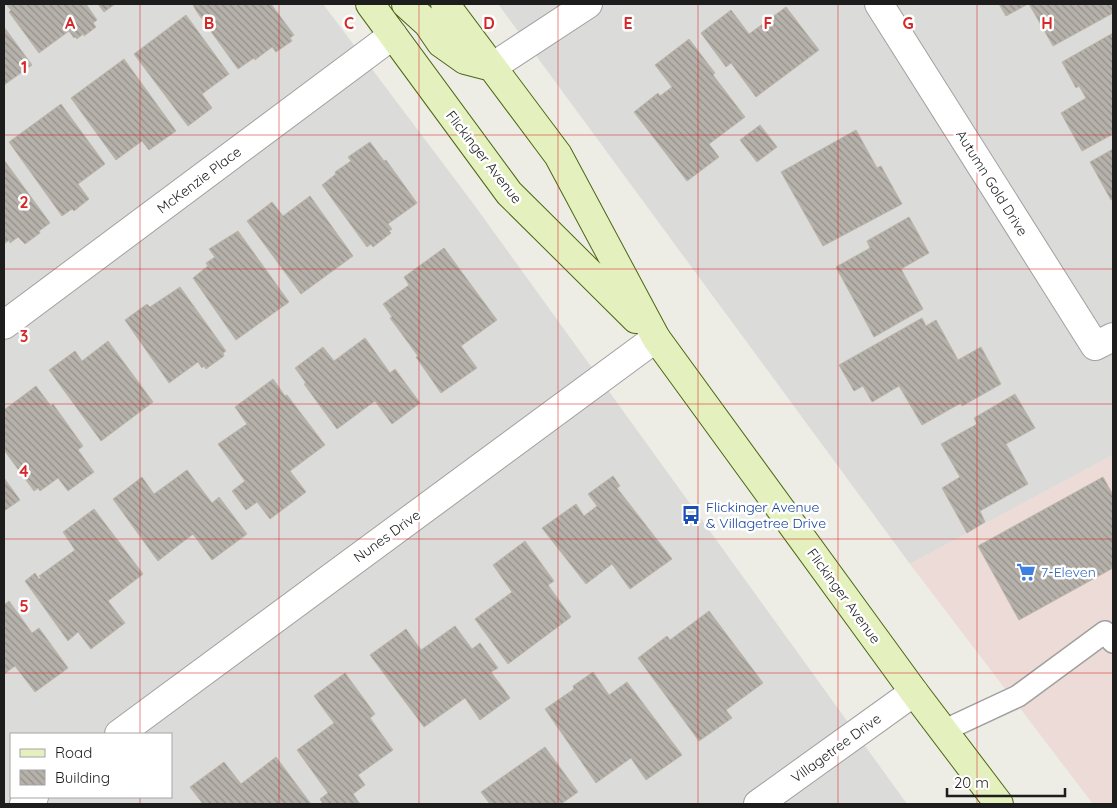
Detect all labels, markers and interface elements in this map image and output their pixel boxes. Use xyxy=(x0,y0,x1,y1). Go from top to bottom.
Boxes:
text: A xyxy=(65,13,76,33)
text: B xyxy=(204,13,214,33)
text: C xyxy=(344,13,354,33)
text: D xyxy=(483,13,495,33)
text: E xyxy=(623,13,633,33)
text: F xyxy=(764,13,773,33)
text: G xyxy=(902,13,914,33)
text: H xyxy=(1041,13,1053,33)
text: 1 xyxy=(21,57,27,77)
street label: Flickinger Avenue xyxy=(442,107,526,207)
street label: Autumn Gold Drive xyxy=(952,127,1032,239)
street label: McKenzie Place xyxy=(153,142,245,217)
text: 2 xyxy=(19,192,29,212)
text: 3 xyxy=(20,326,28,346)
text: 4 xyxy=(19,461,29,481)
place label: Flickinger Avenue & Villagetree Drive xyxy=(706,498,826,532)
bus stop icon: Flickinger Avenue & Villagetree Drive xyxy=(680,504,702,526)
street label: Nunes Drive xyxy=(350,506,424,566)
street label: Flickinger Avenue xyxy=(803,545,885,647)
supermarket icon: 7-Eleven xyxy=(1015,561,1037,583)
place label: 7-Eleven xyxy=(1041,563,1096,581)
text: 5 xyxy=(19,596,29,616)
street label: Villagetree Drive xyxy=(788,709,885,787)
legend xyxy=(10,733,172,798)
text: Road xyxy=(55,743,92,762)
scale bar xyxy=(947,766,1064,798)
text: Building xyxy=(55,768,110,787)
text: 20 m xyxy=(954,773,989,792)

